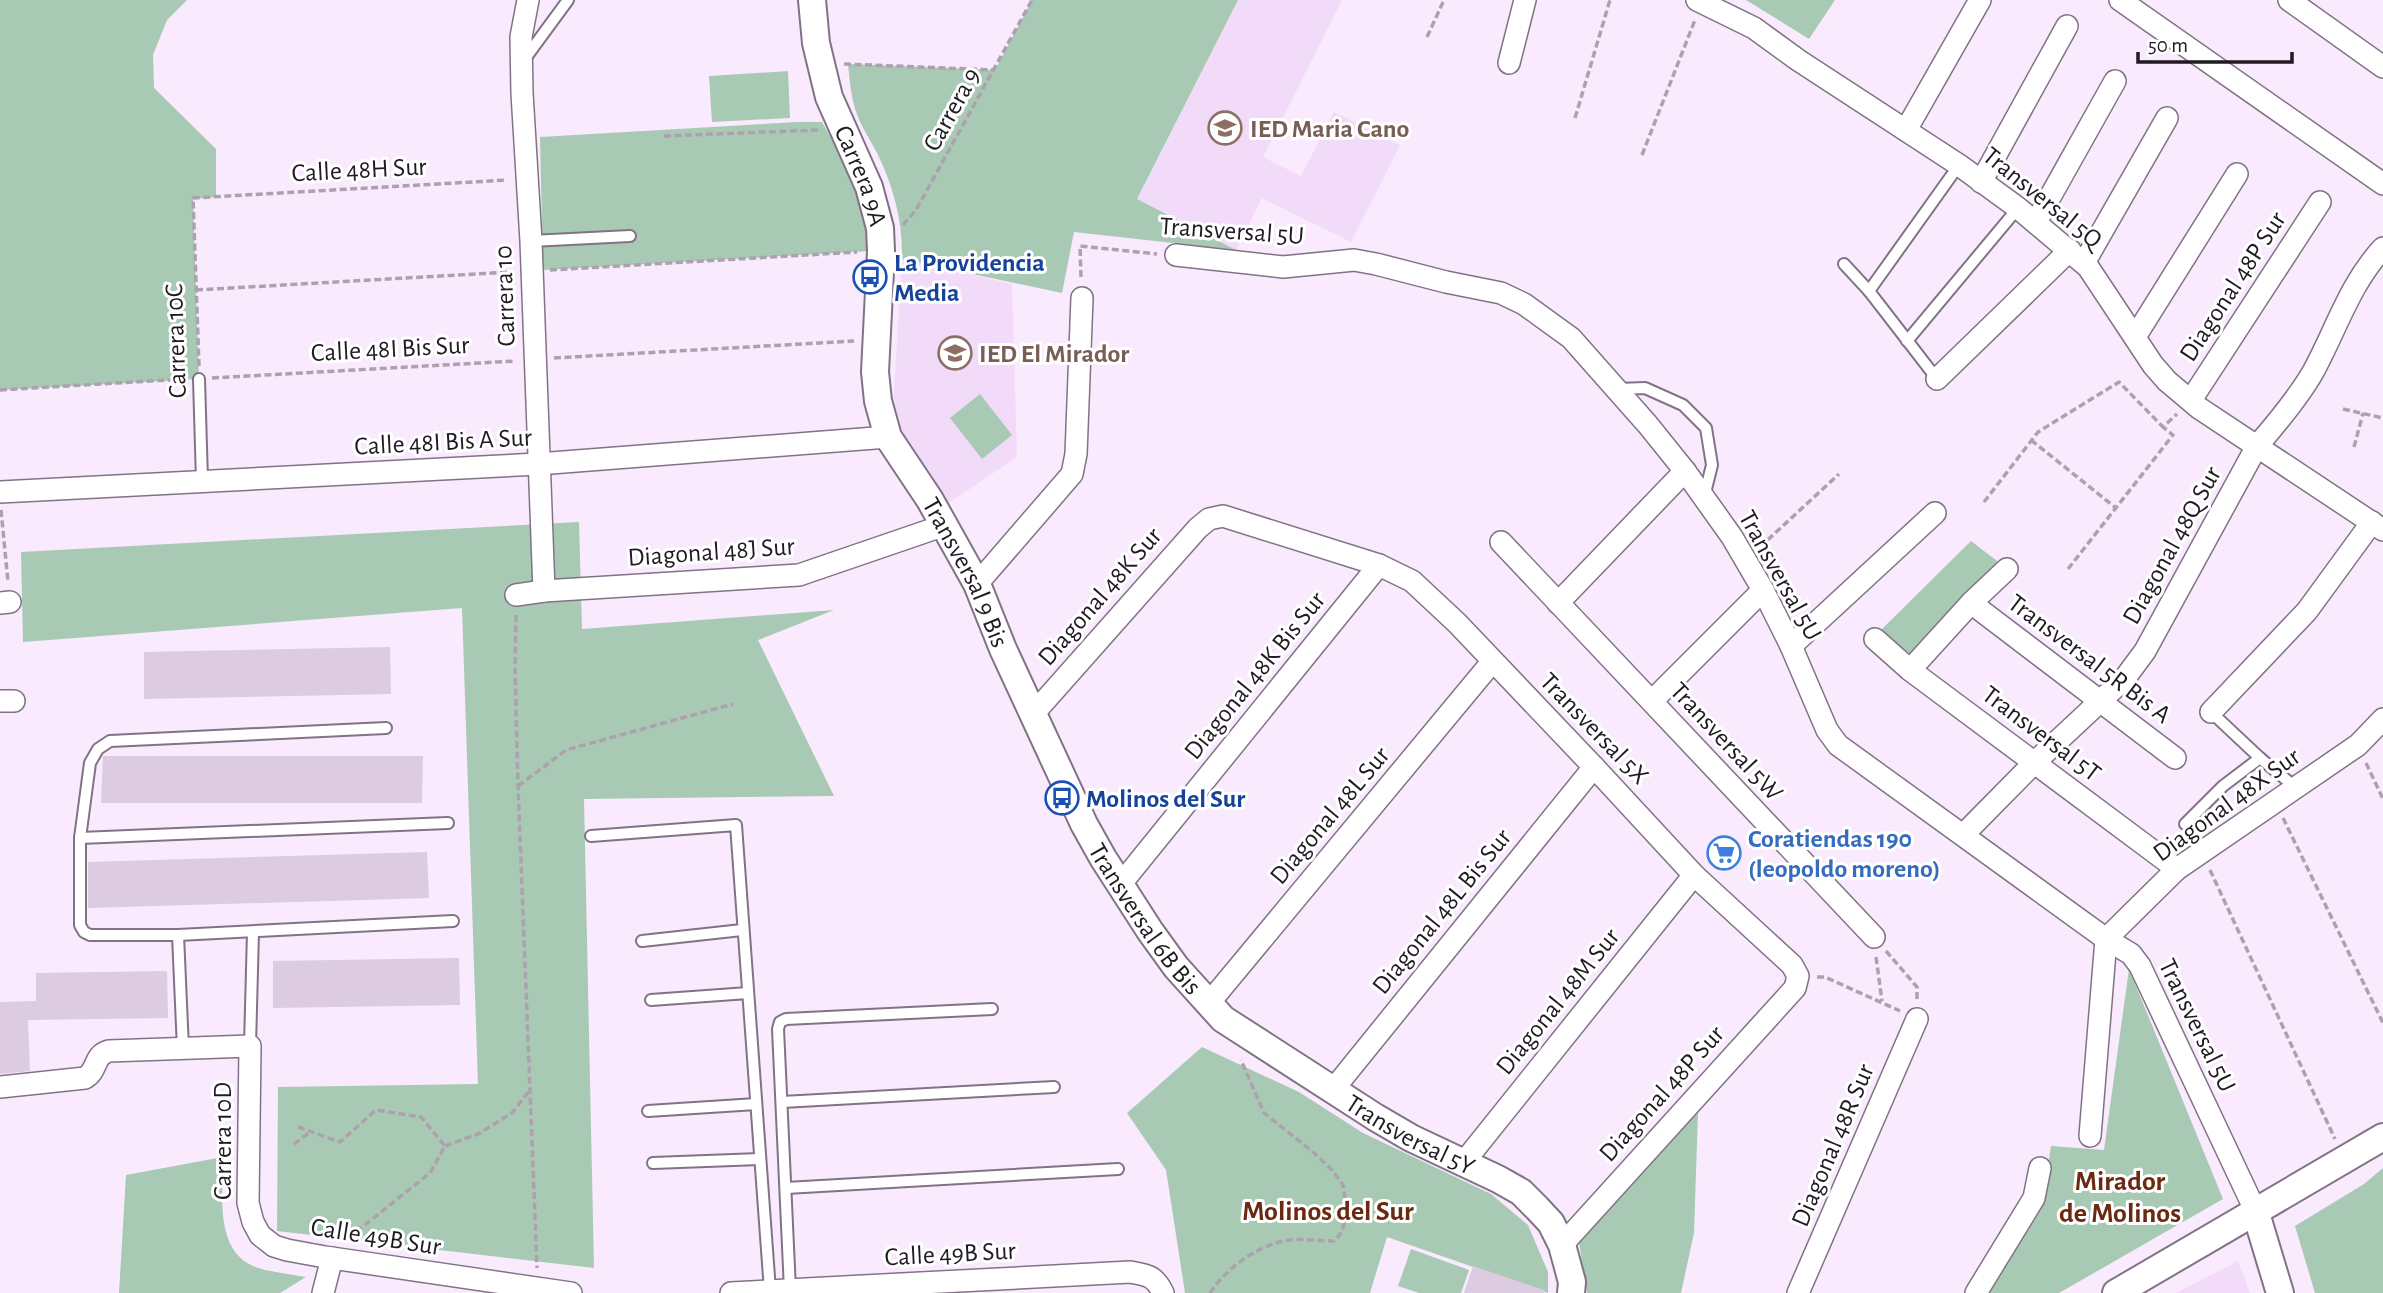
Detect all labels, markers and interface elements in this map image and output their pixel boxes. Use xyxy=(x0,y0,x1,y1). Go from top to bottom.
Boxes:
scale bar xyxy=(2138,21,2292,65)
text: 50 m xyxy=(2148,35,2188,56)
street label: Carrera 9 xyxy=(919,64,985,155)
school or university icon: IED Maria Cano xyxy=(1206,109,1244,147)
place label: IED Maria Cano xyxy=(1250,116,1409,142)
street label: Carrera 9A xyxy=(829,122,891,229)
street label: Transversal 5Q xyxy=(1978,142,2109,256)
street label: Calle 48H Sur xyxy=(291,153,428,187)
street label: Diagonal 48P Sur xyxy=(2175,207,2291,366)
street label: Transversal 5U xyxy=(1159,213,1305,249)
street label: Carrera 10 xyxy=(490,245,520,347)
place label: La Providencia Media xyxy=(894,250,1045,306)
bus stop icon: La Providencia Media xyxy=(851,258,889,296)
street label: Carrera 10C xyxy=(161,283,191,399)
street label: Calle 48I Bis Sur xyxy=(310,332,471,366)
school or university icon: IED El Mirador xyxy=(936,334,974,372)
place label: IED El Mirador xyxy=(979,341,1129,367)
street label: Calle 48I Bis A Sur xyxy=(354,424,533,460)
street label: Diagonal 48Q Sur xyxy=(2118,462,2226,629)
street label: Transversal 9 Bis xyxy=(917,493,1013,651)
street label: Transversal 5U xyxy=(1734,506,1827,645)
street label: Diagonal 48K Sur xyxy=(1033,522,1167,671)
street label: Diagonal 48J Sur xyxy=(627,533,796,571)
street label: Diagonal 48K Bis Sur xyxy=(1179,586,1331,764)
street label: Transversal 5R Bis A xyxy=(2003,589,2176,728)
street label: Transversal 5X xyxy=(1535,668,1654,789)
street label: Transversal 5W xyxy=(1665,677,1788,807)
street label: Transversal 5T xyxy=(1977,681,2106,787)
street label: Diagonal 48L Sur xyxy=(1265,742,1395,889)
street label: Diagonal 48X Sur xyxy=(2148,743,2305,867)
bus stop icon: Molinos del Sur xyxy=(1043,779,1081,817)
place label: Molinos del Sur xyxy=(1086,786,1245,812)
street label: Diagonal 48L Bis Sur xyxy=(1367,824,1517,999)
place label: Coratiendas 190 (leopoldo moreno) xyxy=(1748,826,1941,882)
supermarket icon: Coratiendas 190 (leopoldo moreno) xyxy=(1705,834,1743,872)
street label: Transversal 6B Bis xyxy=(1083,839,1206,1000)
street label: Diagonal 48M Sur xyxy=(1491,923,1625,1080)
street label: Transversal 5U xyxy=(2154,955,2240,1096)
street label: Diagonal 48P Sur xyxy=(1594,1020,1730,1167)
street label: Diagonal 48R Sur xyxy=(1787,1060,1879,1230)
street label: Carrera 10D xyxy=(210,1082,236,1200)
street label: Transversal 5Y xyxy=(1341,1090,1479,1180)
district label: Mirador de Molinos xyxy=(2059,1168,2181,1228)
district label: Molinos del Sur xyxy=(1242,1198,1414,1226)
street label: Calle 49B Sur xyxy=(309,1214,443,1260)
street label: Calle 49B Sur xyxy=(884,1238,1017,1270)

